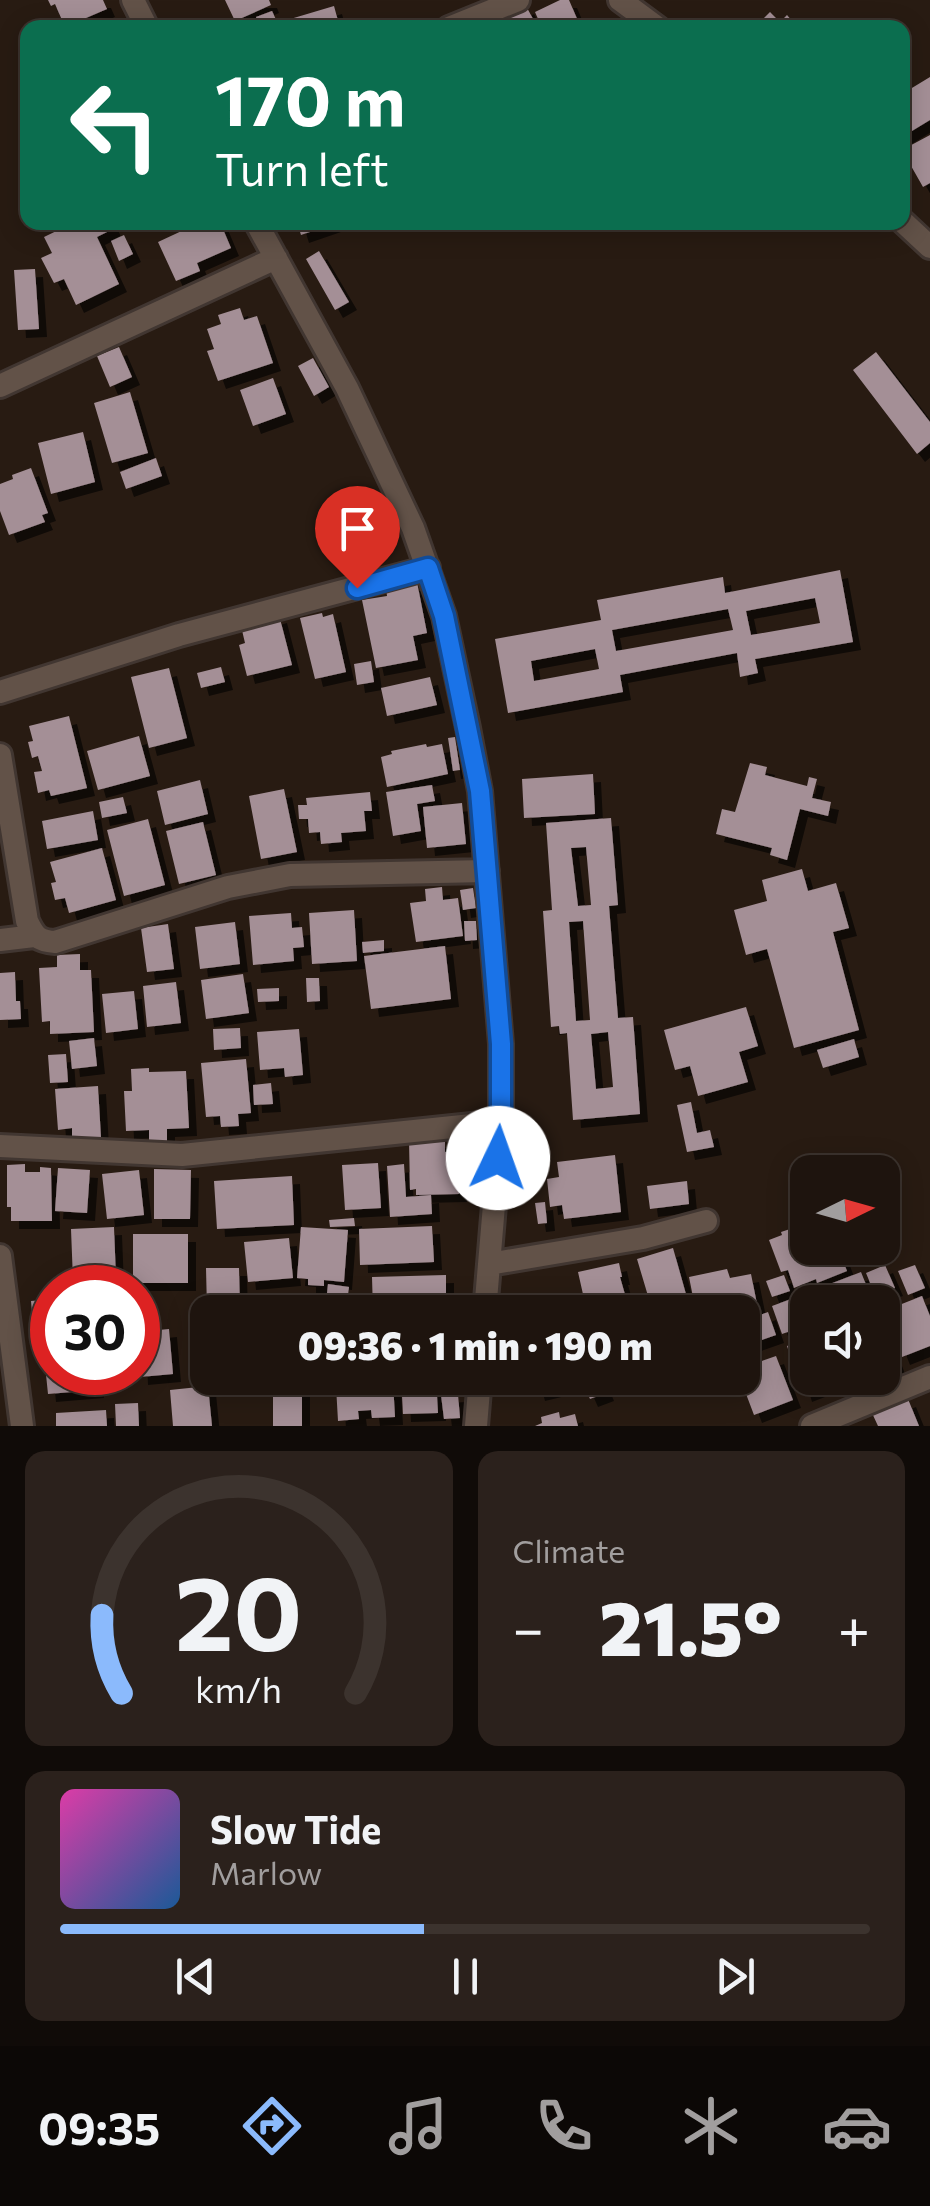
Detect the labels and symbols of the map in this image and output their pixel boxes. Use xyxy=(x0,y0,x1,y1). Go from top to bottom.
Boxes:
pin xyxy=(315,486,400,589)
position arrow xyxy=(446,1106,550,1210)
north arrow xyxy=(790,1155,900,1265)
speed limit sign: 30 xyxy=(30,1265,160,1395)

